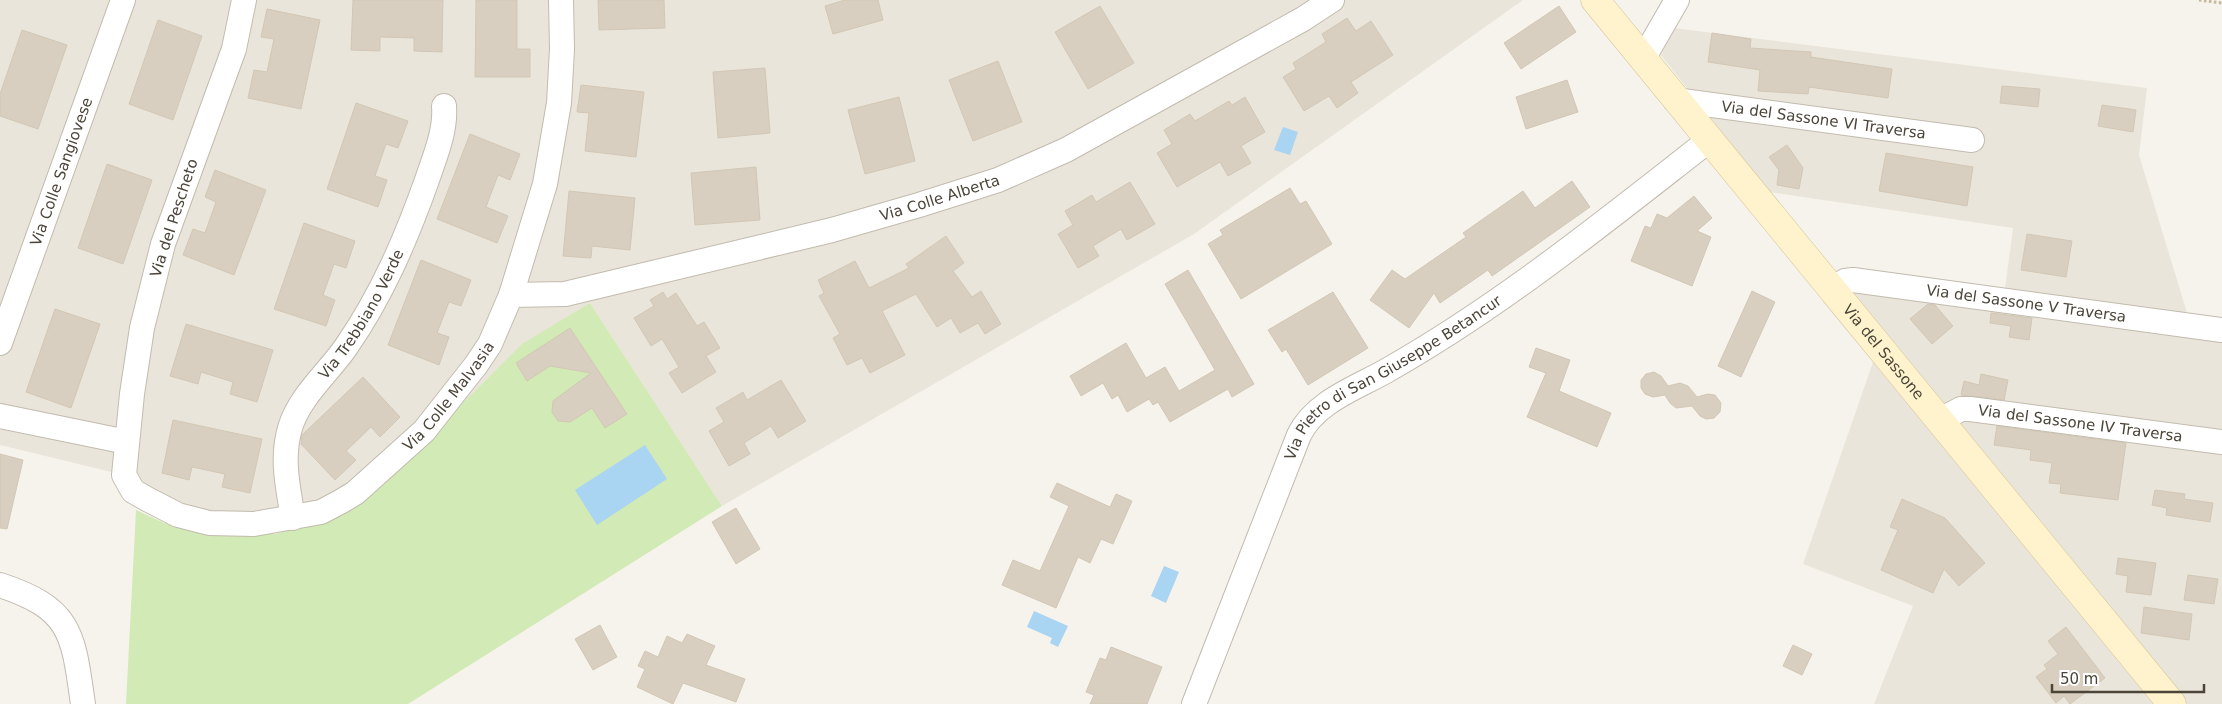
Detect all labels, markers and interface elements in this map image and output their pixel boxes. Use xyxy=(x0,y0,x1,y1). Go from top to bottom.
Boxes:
street label: Via Colle Sangiovese xyxy=(27,95,96,248)
street label: Via del Sassone VI Traversa xyxy=(1720,97,1927,143)
street label: Via del Pescheto xyxy=(146,157,202,279)
street label: Via Colle Alberta xyxy=(878,171,1002,225)
street label: Via Trebbiano Verde xyxy=(315,247,408,383)
street label: Via del Sassone V Traversa xyxy=(1925,281,2127,326)
street label: Via Pietro di San Giuseppe Betancur xyxy=(1281,291,1506,463)
street label: Via del Sassone xyxy=(1839,301,1928,403)
street label: Via Colle Malvasia xyxy=(399,338,498,455)
street label: Via del Sassone IV Traversa xyxy=(1977,401,2184,446)
scale bar xyxy=(2052,662,2204,694)
text: 50 m xyxy=(2060,670,2098,688)

